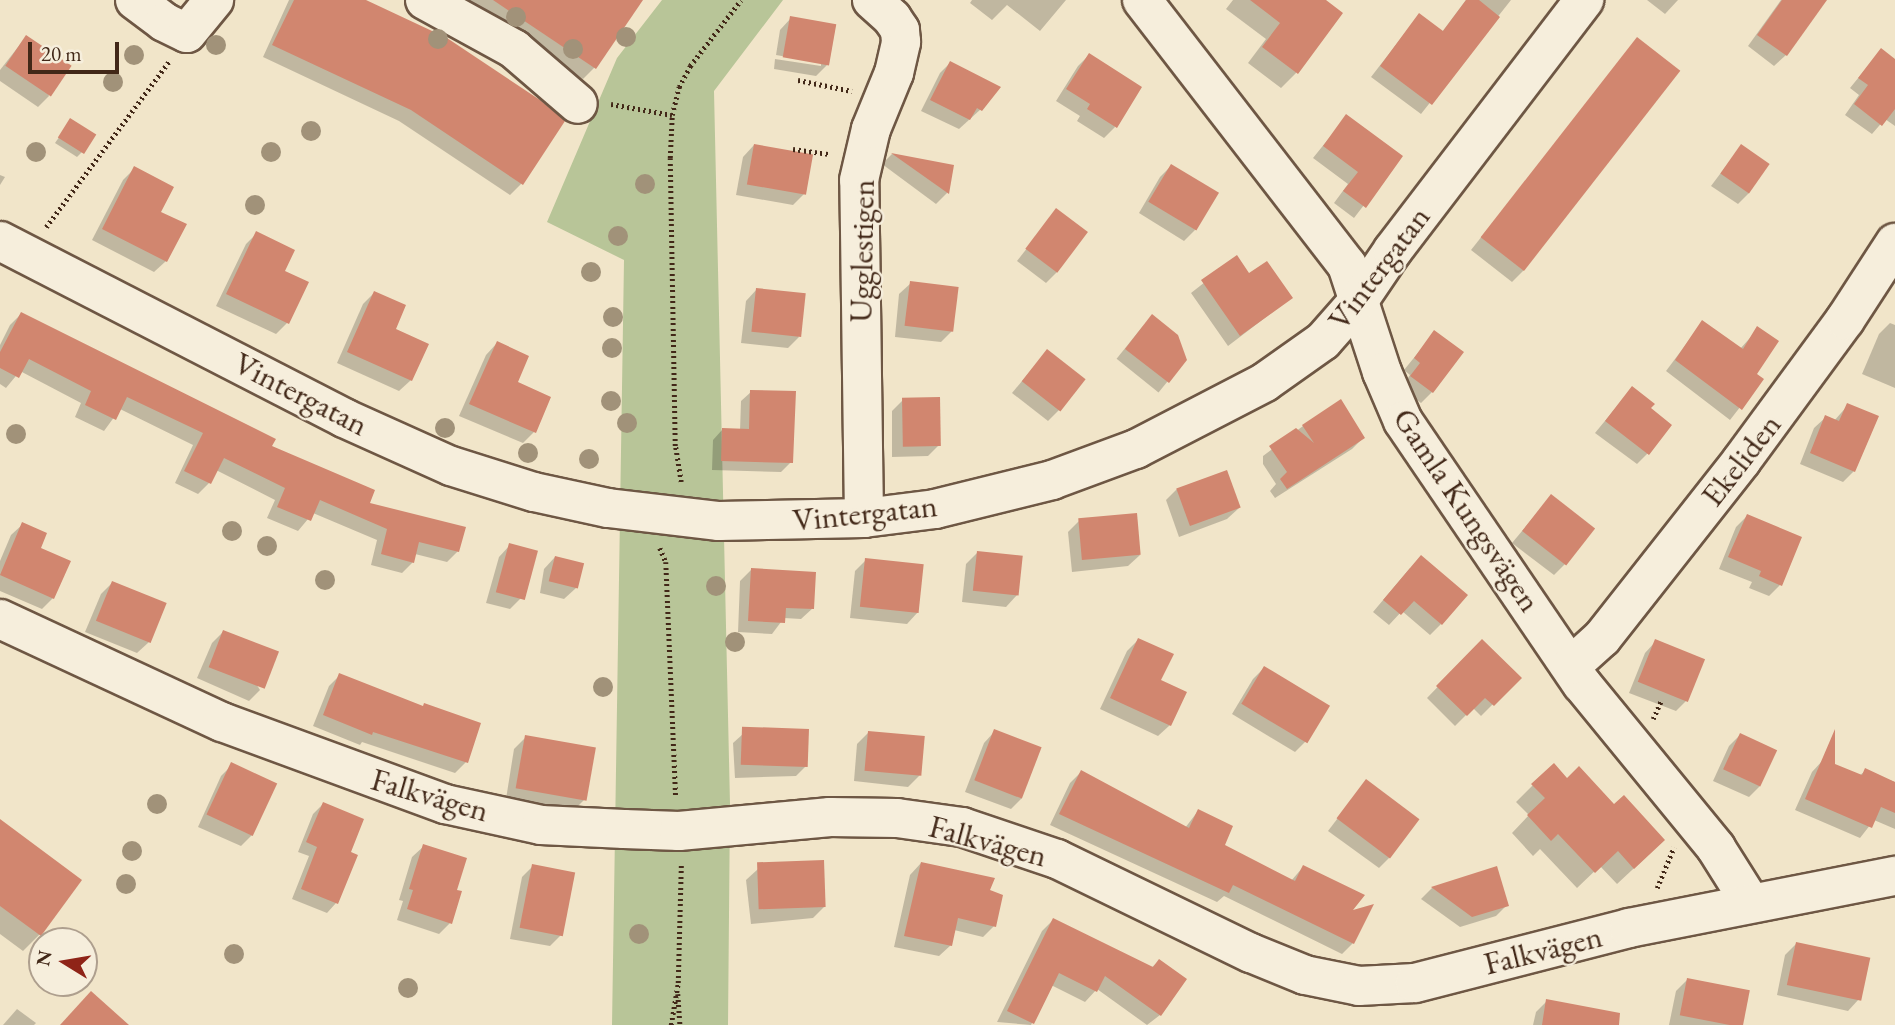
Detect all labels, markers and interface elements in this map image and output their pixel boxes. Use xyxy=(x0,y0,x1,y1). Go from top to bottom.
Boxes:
scale bar xyxy=(32,28,122,72)
text: 20 m xyxy=(41,40,82,67)
street label: Ugglestigen xyxy=(842,179,882,323)
street label: Vintergatan xyxy=(1320,198,1438,338)
street label: Vintergatan xyxy=(228,344,374,444)
street label: Gamla Kungsvägen xyxy=(1385,401,1549,619)
street label: Ekeliden xyxy=(1693,406,1789,514)
street label: Vintergatan xyxy=(791,486,939,540)
street label: Falkvägen xyxy=(367,760,493,830)
street label: Falkvägen xyxy=(925,807,1051,875)
street label: Falkvägen xyxy=(1480,917,1606,983)
north arrow xyxy=(28,927,98,997)
text: N xyxy=(30,948,58,968)

